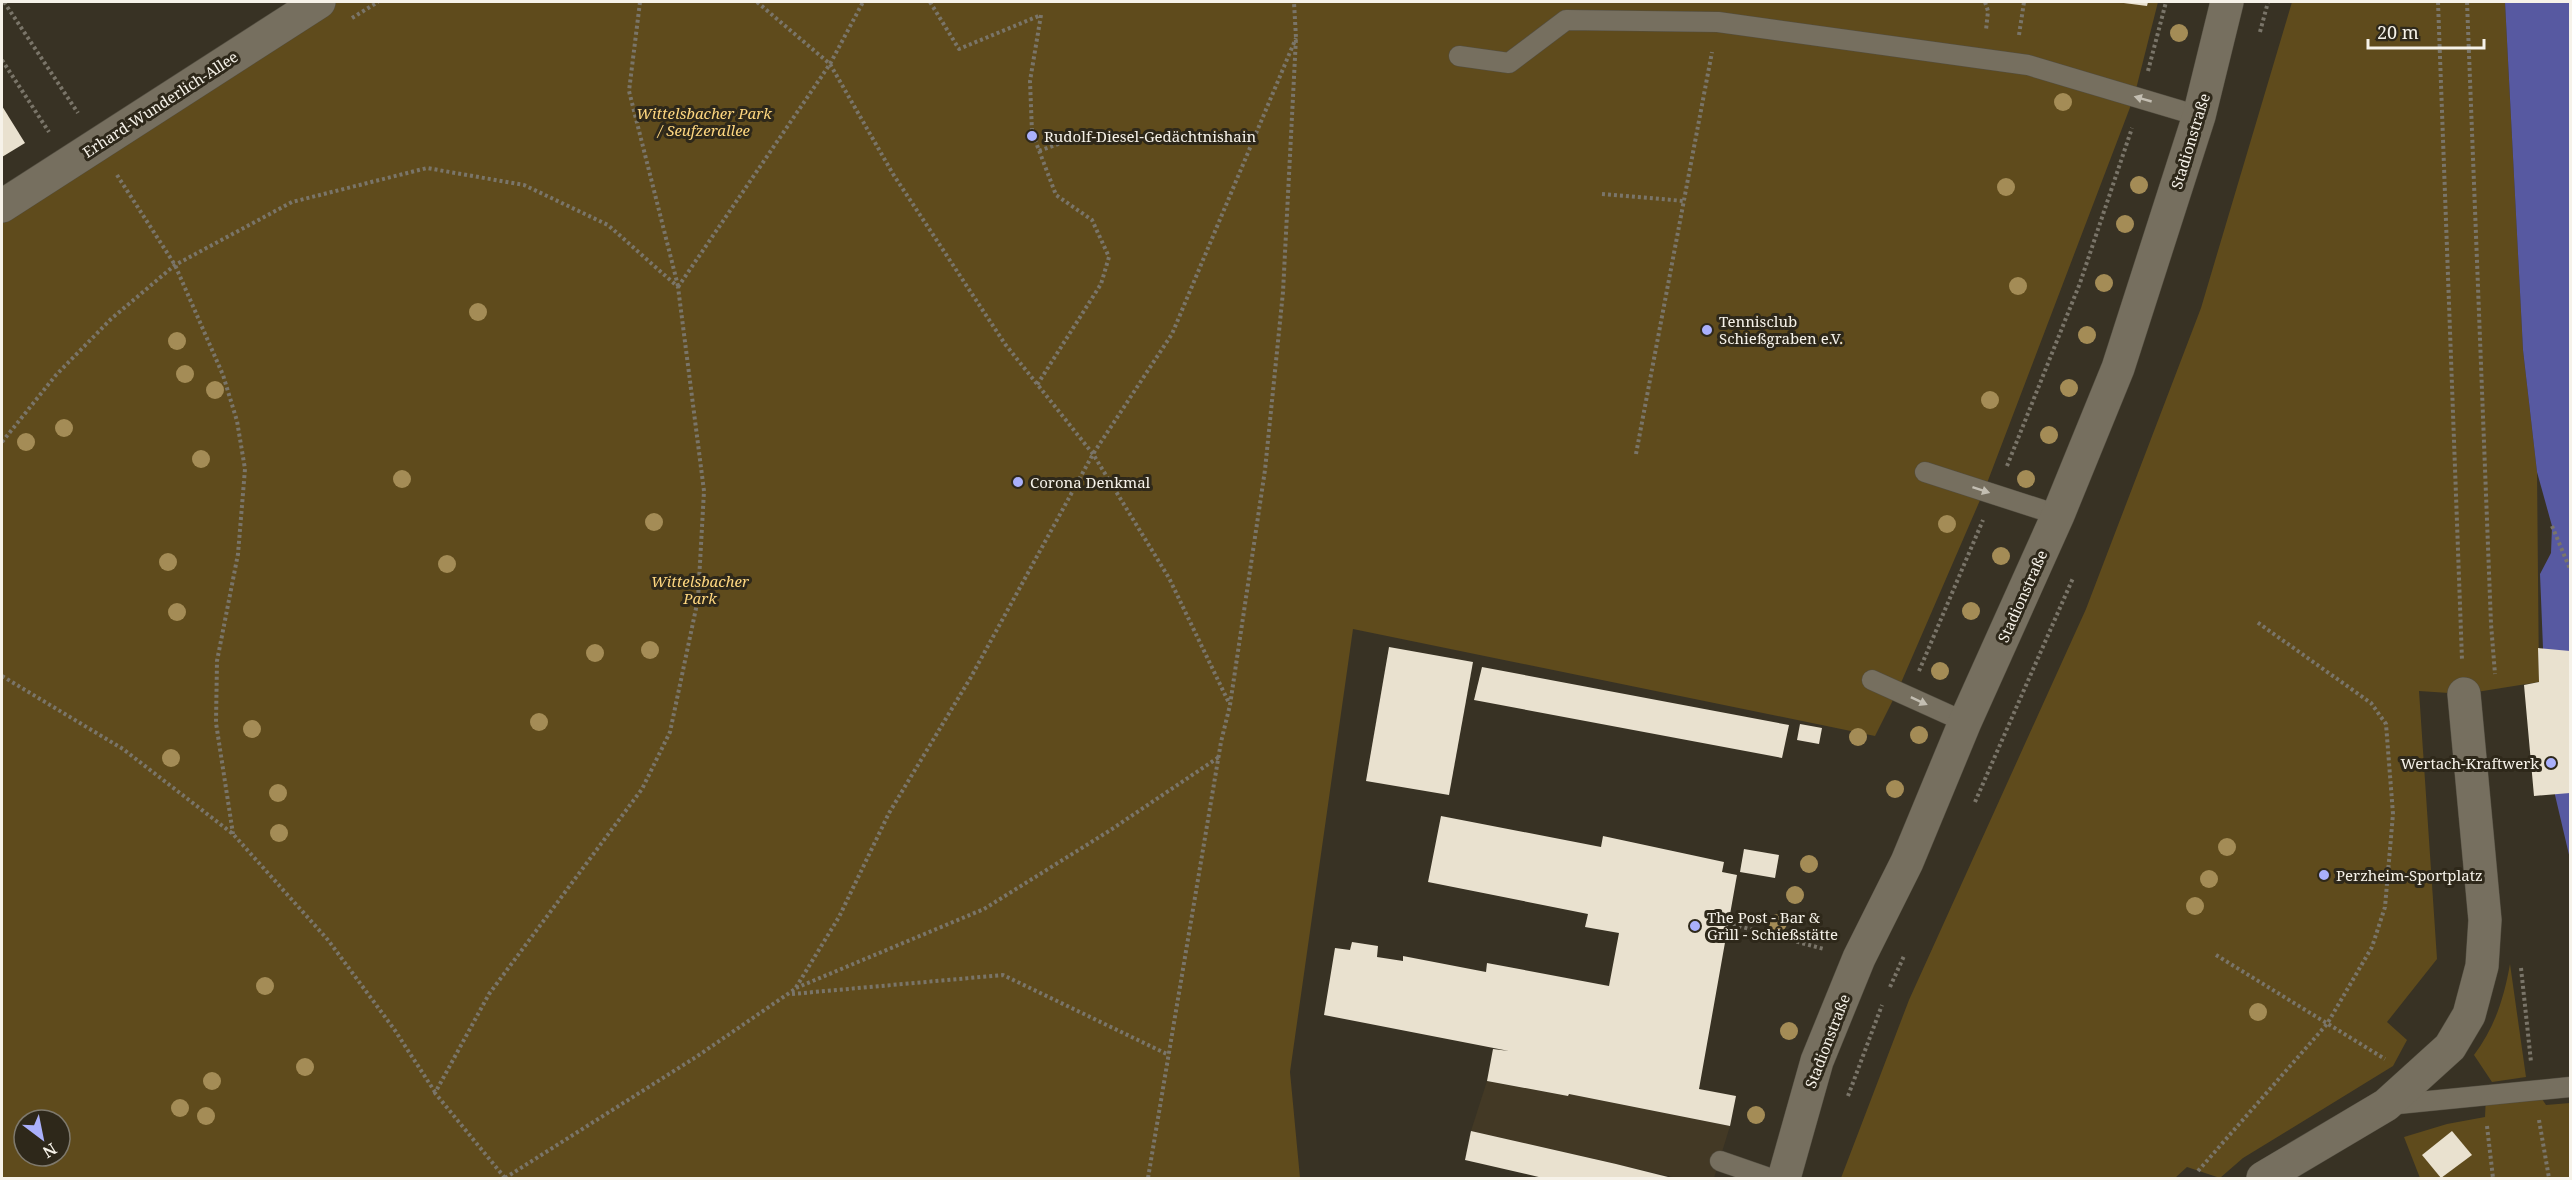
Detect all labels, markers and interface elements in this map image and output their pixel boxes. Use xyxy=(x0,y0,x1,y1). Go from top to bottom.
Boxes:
scale bar xyxy=(2368,12,2484,50)
text: 20 m xyxy=(2377,20,2419,44)
street label: Erhard-Wunderlich-Allee xyxy=(78,46,242,162)
street label: Stadionstraße xyxy=(2166,91,2214,191)
one-way arrow xyxy=(2134,94,2152,103)
park label: Wittelsbacher Park / Seufzerallee xyxy=(636,103,772,140)
place label: Rudolf-Diesel-Gedächtnishain xyxy=(1044,126,1256,146)
marker: Rudolf-Diesel-Gedächtnishain xyxy=(1025,129,1039,143)
place label: Tennisclub Schießgraben e.V. xyxy=(1719,311,1843,348)
marker: Tennisclub Schießgraben e.V. xyxy=(1700,323,1714,337)
place label: Corona Denkmal xyxy=(1030,472,1151,492)
marker: Corona Denkmal xyxy=(1011,475,1025,489)
one-way arrow xyxy=(1972,486,1990,495)
street label: Stadionstraße xyxy=(1993,547,2051,645)
park label: Wittelsbacher Park xyxy=(651,571,750,608)
one-way arrow xyxy=(1910,696,1927,705)
place label: Wertach-Kraftwerk xyxy=(2401,753,2539,773)
marker: Wertach-Kraftwerk xyxy=(2544,756,2558,770)
place label: Perzheim-Sportplatz xyxy=(2336,865,2483,885)
marker: Perzheim-Sportplatz xyxy=(2317,868,2331,882)
place label: The Post - Bar & Grill - Schießstätte xyxy=(1707,907,1838,944)
marker: The Post - Bar & Grill - Schießstätte xyxy=(1688,919,1702,933)
street label: Stadionstraße xyxy=(1800,991,1854,1091)
north arrow xyxy=(12,1108,72,1168)
text: N xyxy=(38,1138,61,1164)

